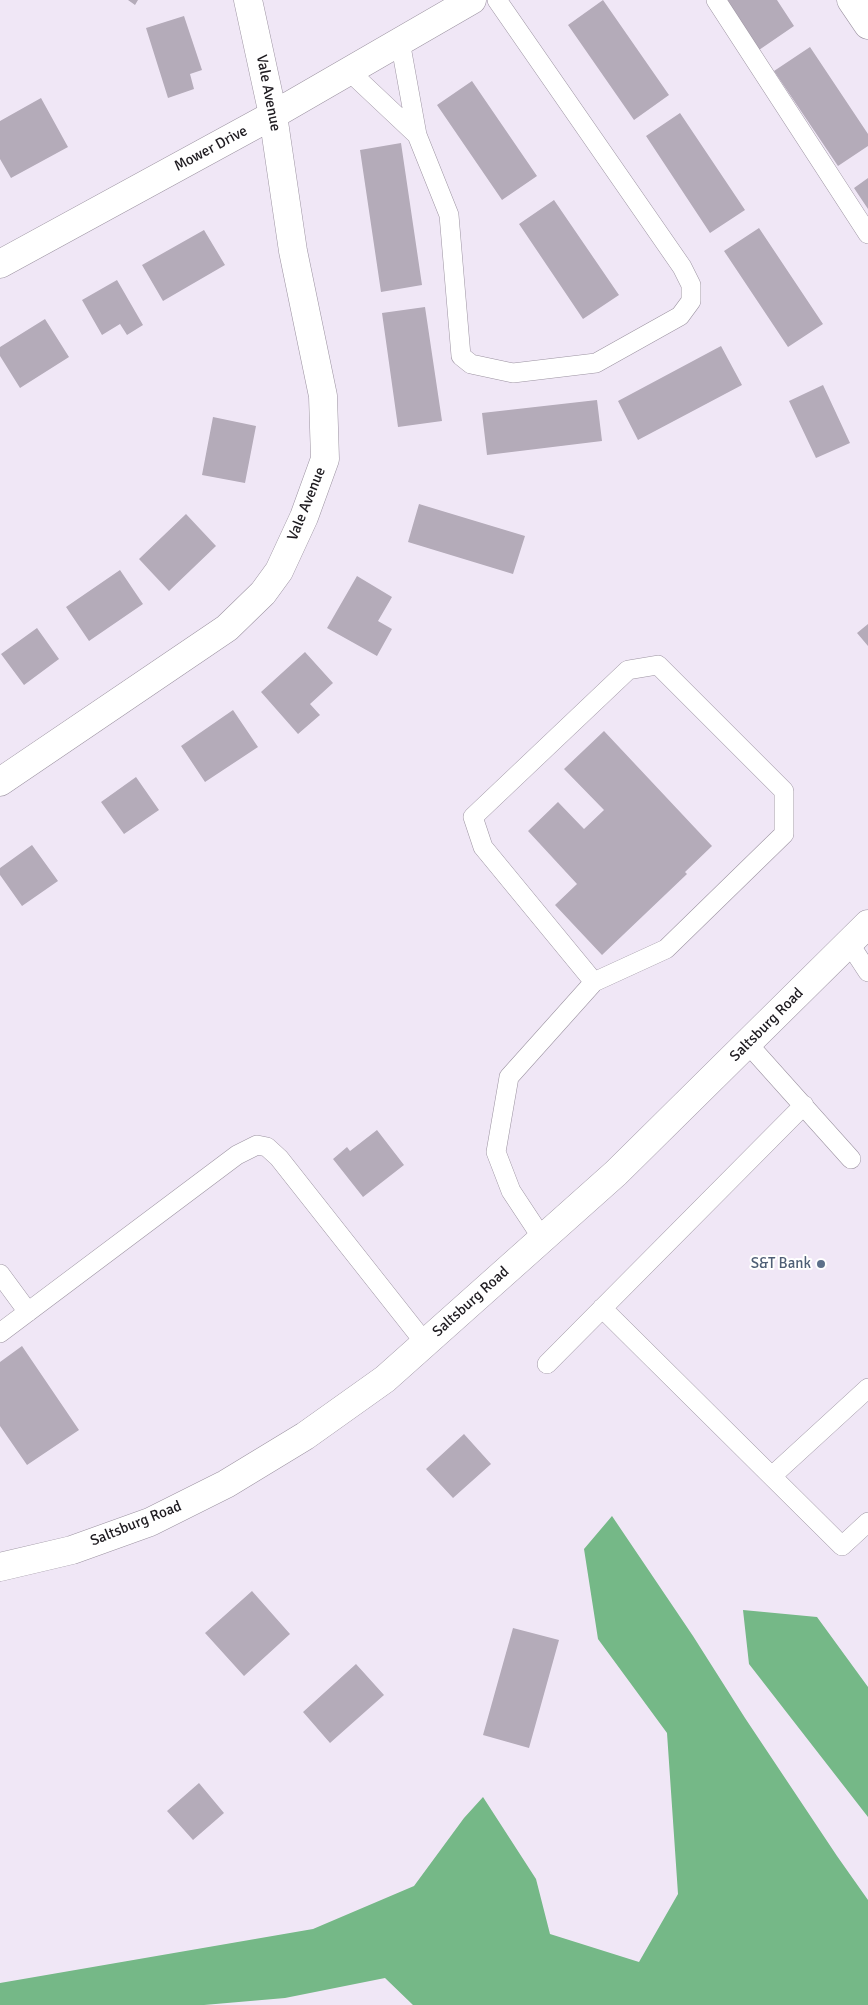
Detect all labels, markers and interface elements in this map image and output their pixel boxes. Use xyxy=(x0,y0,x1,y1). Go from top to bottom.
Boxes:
street label: Vale Avenue xyxy=(252,53,284,133)
street label: Mower Drive xyxy=(171,122,251,176)
street label: Vale Avenue xyxy=(284,465,330,543)
street label: Saltsburg Road xyxy=(726,984,808,1066)
place label: S&T Bank xyxy=(751,1255,811,1273)
marker: S&T Bank xyxy=(815,1258,827,1270)
street label: Saltsburg Road xyxy=(429,1263,513,1341)
street label: Saltsburg Road xyxy=(88,1498,184,1550)

